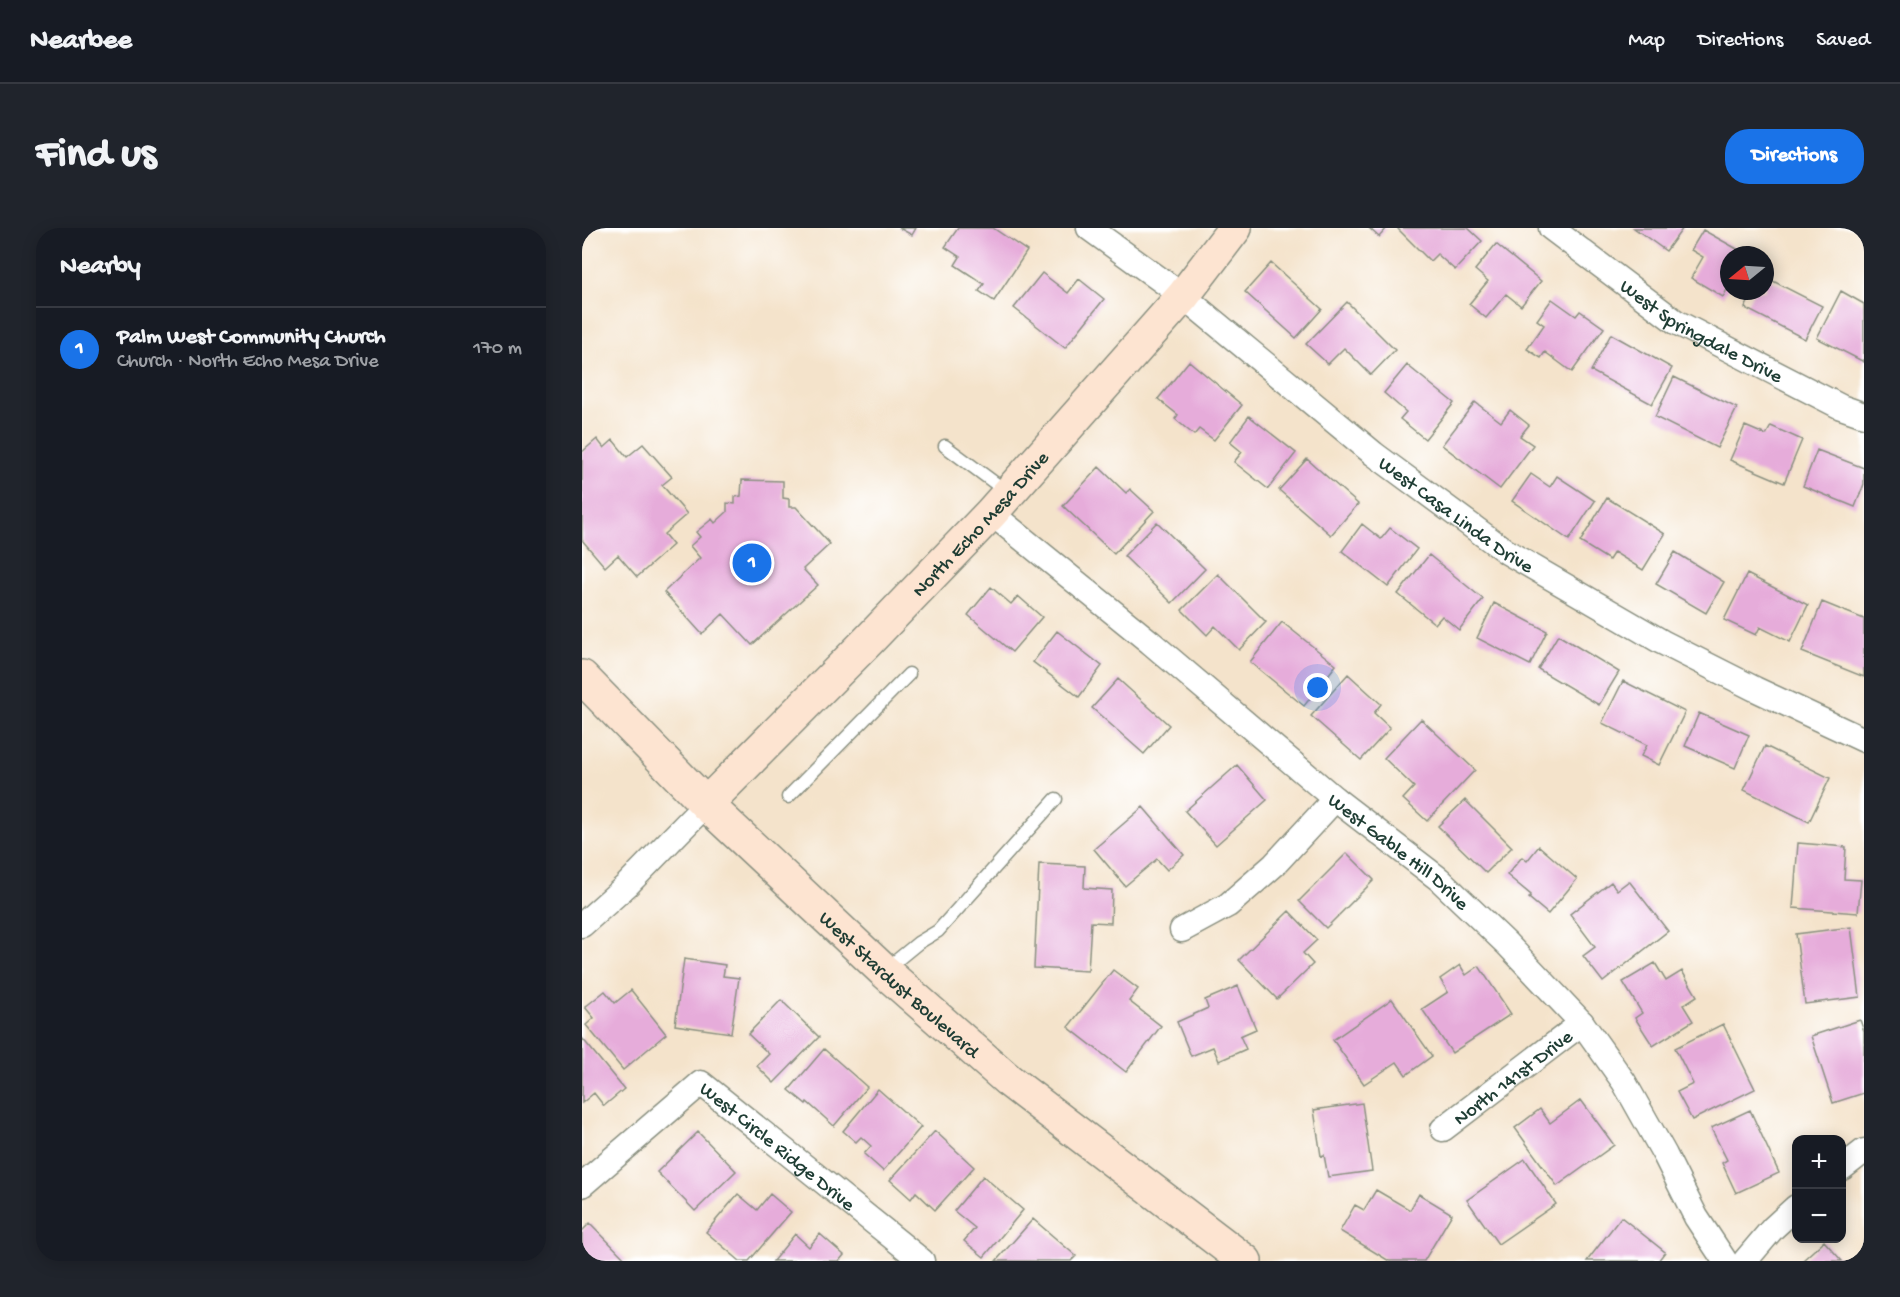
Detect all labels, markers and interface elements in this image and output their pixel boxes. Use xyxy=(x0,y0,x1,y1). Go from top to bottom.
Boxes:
text: Nearbee xyxy=(30,25,132,58)
text: Map xyxy=(1628,29,1665,54)
text: Directions xyxy=(1698,29,1783,54)
text: Saved xyxy=(1816,29,1870,54)
button: Directions xyxy=(1725,129,1864,184)
text: Find us xyxy=(36,132,156,181)
north arrow xyxy=(1720,246,1774,300)
text: Nearby xyxy=(60,252,141,283)
street label: West Springdale Drive xyxy=(1614,276,1786,390)
text: Palm West Community Church xyxy=(117,325,386,351)
text: 1 xyxy=(75,338,84,361)
text: 170 m xyxy=(473,338,522,361)
text: Church · North Echo Mesa Drive xyxy=(117,351,379,374)
street label: North Echo Mesa Drive xyxy=(909,447,1056,603)
street label: West Casa Linda Drive xyxy=(1373,453,1537,580)
pin: 1 xyxy=(732,540,772,586)
your location xyxy=(1303,673,1332,702)
street label: West Gable Hill Drive xyxy=(1322,790,1473,917)
street label: West Stardust Boulevard xyxy=(813,908,985,1066)
street label: North 141st Drive xyxy=(1450,1026,1579,1132)
street label: West Circle Ridge Drive xyxy=(694,1079,859,1218)
map controls xyxy=(1792,1135,1846,1243)
button: + xyxy=(1792,1135,1846,1189)
button: − xyxy=(1792,1189,1846,1243)

